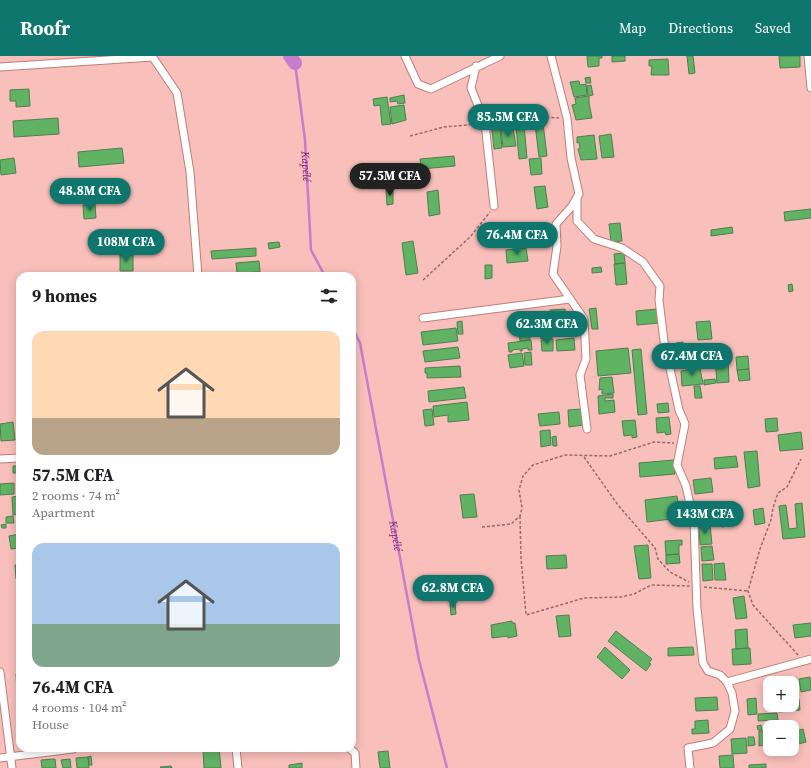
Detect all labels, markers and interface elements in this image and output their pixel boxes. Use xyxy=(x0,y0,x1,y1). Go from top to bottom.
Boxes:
text: Roofr xyxy=(20,15,70,41)
text: Map xyxy=(619,18,646,38)
text: Directions xyxy=(668,18,733,38)
text: Saved xyxy=(755,18,791,38)
pin: 85.5M CFA xyxy=(462,104,554,138)
text: 85.5M CFA xyxy=(477,108,539,125)
water label: Kapélé xyxy=(298,150,314,184)
pin: 57.5M CFA xyxy=(344,163,436,197)
text: 57.5M CFA xyxy=(359,167,421,184)
pin: 48.8M CFA xyxy=(44,178,136,212)
text: 48.8M CFA xyxy=(59,182,121,199)
pin: 76.4M CFA xyxy=(471,222,563,256)
text: 76.4M CFA xyxy=(486,226,548,243)
pin: 108M CFA xyxy=(85,229,167,263)
text: 108M CFA xyxy=(97,233,155,250)
text: 9 homes xyxy=(32,284,97,308)
icon: filters xyxy=(318,285,340,307)
pin: 62.3M CFA xyxy=(501,311,593,345)
text: 62.3M CFA xyxy=(516,315,578,332)
pin: 67.4M CFA xyxy=(646,343,738,377)
text: 67.4M CFA xyxy=(661,347,723,364)
icon: home xyxy=(150,357,222,429)
text: 57.5M CFA xyxy=(32,463,114,487)
text: 2 rooms · 74 m² xyxy=(32,487,120,504)
pin: 143M CFA xyxy=(664,501,746,535)
text: Apartment xyxy=(32,504,95,521)
text: 143M CFA xyxy=(676,505,734,522)
water label: Kapélé xyxy=(385,518,406,554)
icon: home xyxy=(150,569,222,641)
pin: 62.8M CFA xyxy=(407,575,499,609)
text: 62.8M CFA xyxy=(422,579,484,596)
text: 76.4M CFA xyxy=(32,675,114,699)
map controls xyxy=(763,676,799,756)
button: + xyxy=(763,676,799,712)
text: 4 rooms · 104 m² xyxy=(32,699,127,716)
text: House xyxy=(32,716,69,733)
button: − xyxy=(763,720,799,756)

